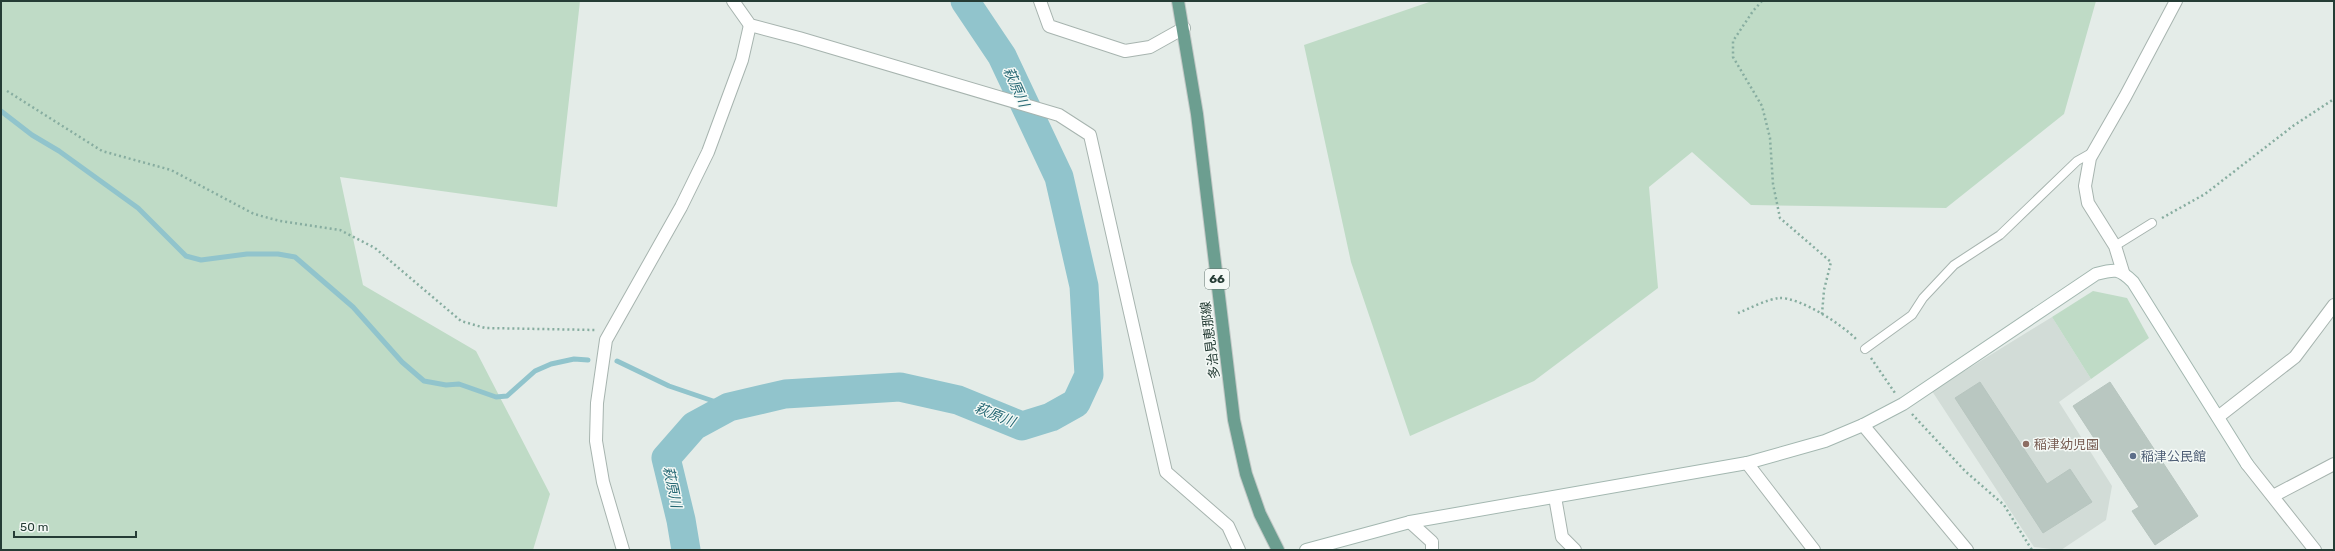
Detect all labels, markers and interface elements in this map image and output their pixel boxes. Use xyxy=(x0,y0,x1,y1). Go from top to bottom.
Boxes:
water label: 萩原川 xyxy=(1000,64,1033,111)
road number: 66 xyxy=(1205,269,1229,289)
street label: 多治見恵那線 xyxy=(1198,300,1222,380)
water label: 萩原川 xyxy=(972,399,1020,431)
place label: 稲津幼児園 xyxy=(2034,437,2099,452)
marker: 稲津幼児園 xyxy=(2021,439,2031,449)
place label: 稲津公民館 xyxy=(2141,449,2206,464)
marker: 稲津公民館 xyxy=(2128,451,2138,461)
water label: 萩原川 xyxy=(659,465,685,511)
scale bar xyxy=(14,513,136,539)
text: 50 m xyxy=(20,520,48,534)

